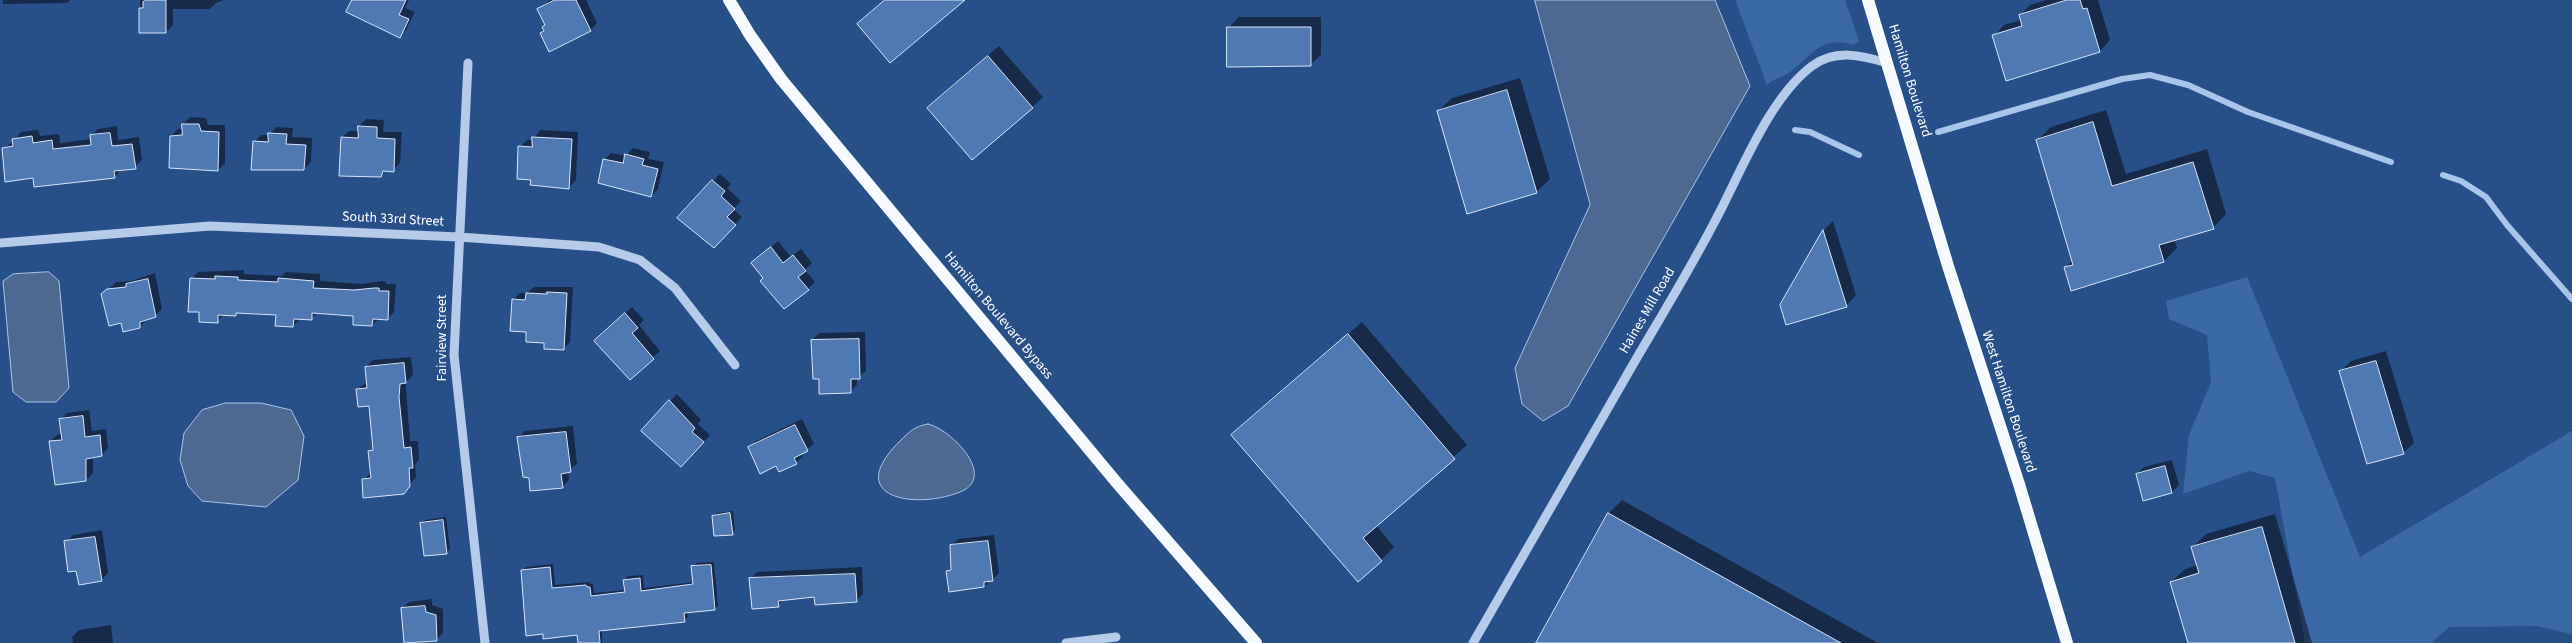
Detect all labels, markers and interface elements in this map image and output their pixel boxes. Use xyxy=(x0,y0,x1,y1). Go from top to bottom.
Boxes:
street label: Hamilton Boulevard xyxy=(1884,22,1934,140)
street label: South 33rd Street xyxy=(342,209,444,231)
street label: Hamilton Boulevard Bypass xyxy=(940,249,1056,383)
street label: Haines Mill Road xyxy=(1617,265,1679,357)
street label: Fairview Street xyxy=(435,294,451,382)
street label: West Hamilton Boulevard xyxy=(1977,329,2039,475)

